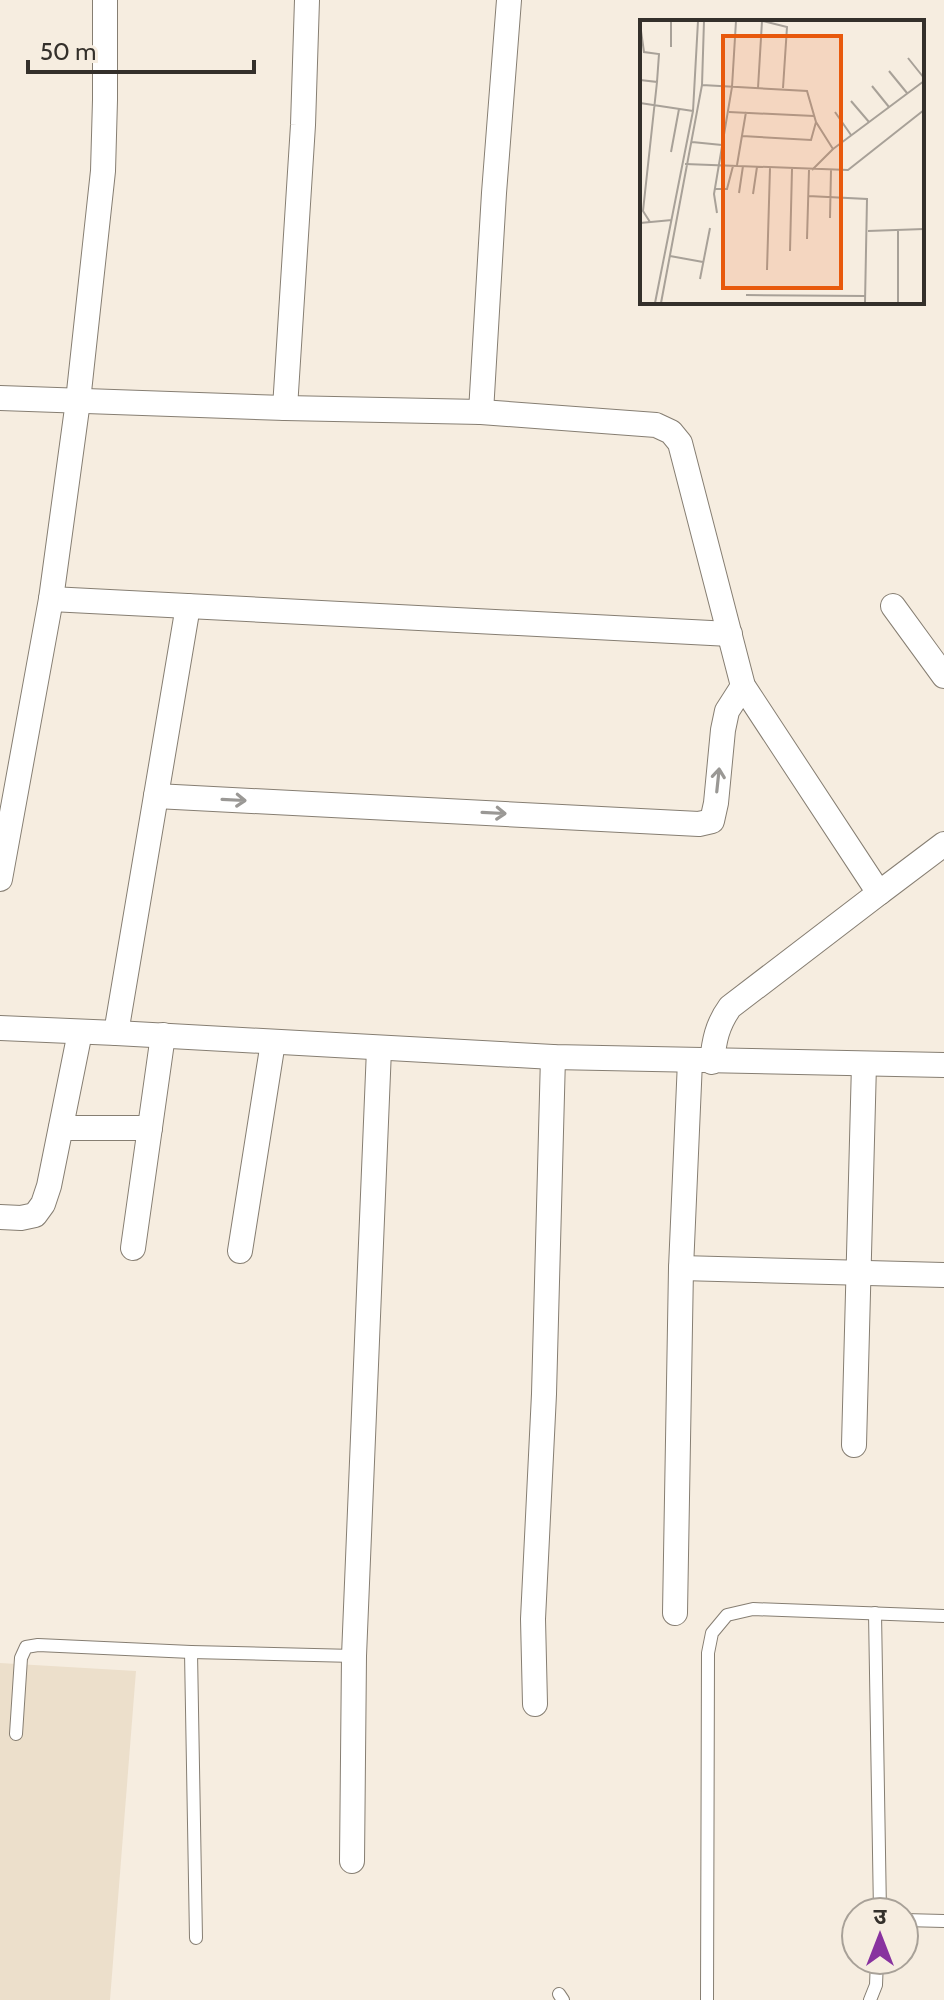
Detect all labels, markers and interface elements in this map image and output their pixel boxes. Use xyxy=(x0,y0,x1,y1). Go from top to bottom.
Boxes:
inset map xyxy=(640,20,924,304)
scale bar xyxy=(28,24,254,74)
text: 50 m xyxy=(40,37,96,66)
one-way arrow xyxy=(711,767,726,794)
one-way arrow xyxy=(220,793,247,808)
one-way arrow xyxy=(480,806,507,821)
north arrow xyxy=(840,1896,920,1976)
text: उ xyxy=(874,1903,888,1930)

